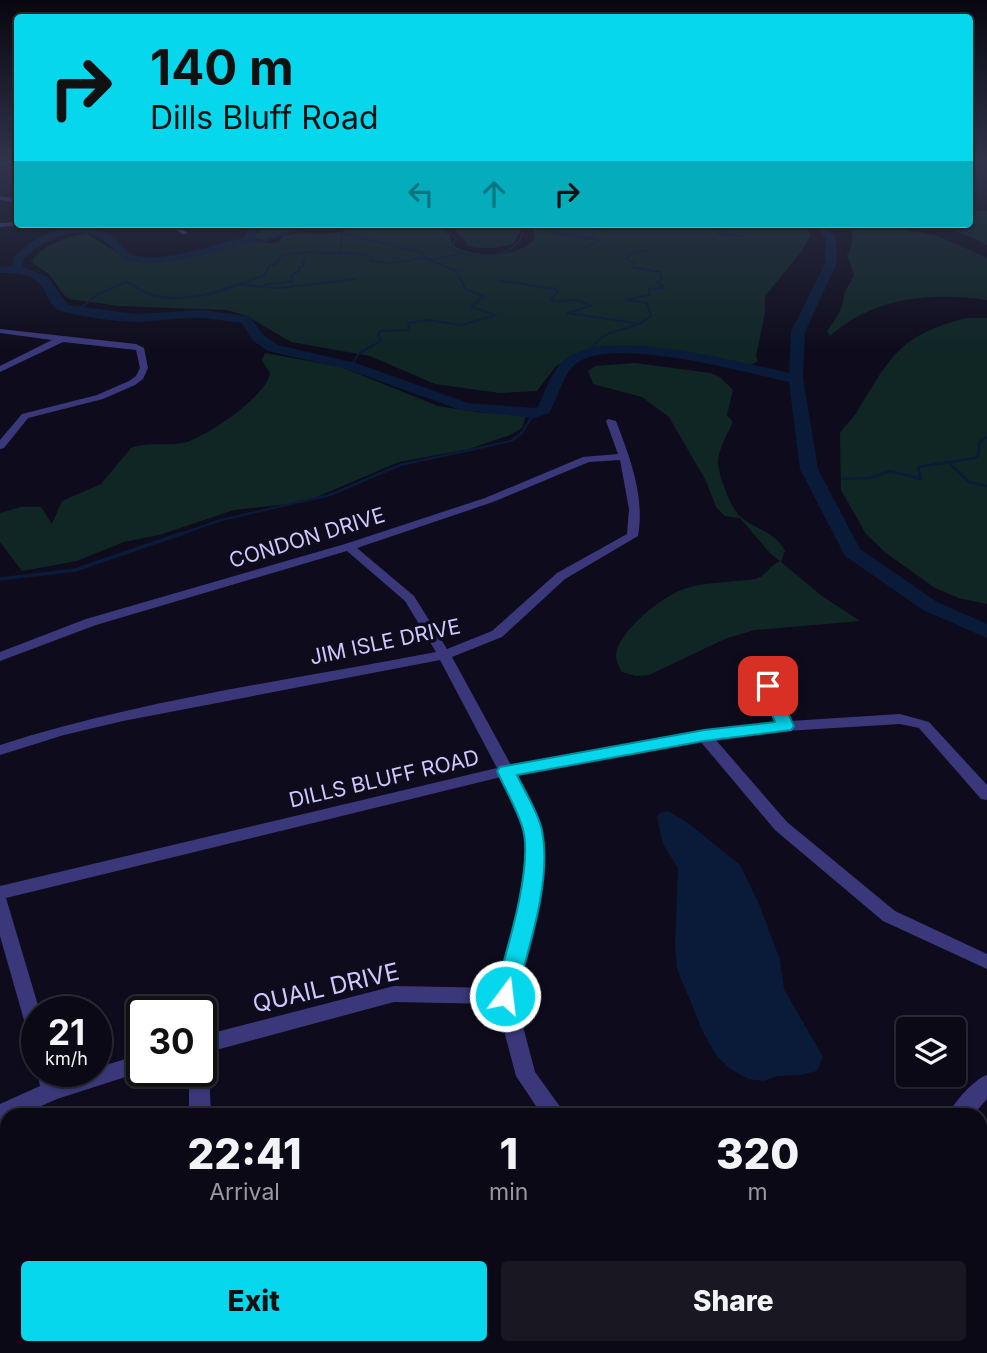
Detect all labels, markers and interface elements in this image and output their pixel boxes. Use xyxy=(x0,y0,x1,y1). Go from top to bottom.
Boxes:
text: 140 m xyxy=(150,38,294,97)
icon: right xyxy=(35,42,126,133)
text: Dills Bluff Road xyxy=(150,98,378,137)
icon: left xyxy=(402,175,440,213)
icon: ahead xyxy=(475,175,513,213)
icon: right xyxy=(548,175,586,213)
street label: CONDON DRIVE xyxy=(226,502,388,573)
street label: JIM ISLE DRIVE xyxy=(307,613,463,670)
pin xyxy=(738,656,798,716)
icon: arrive xyxy=(749,667,787,705)
street label: DILLS BLUFF ROAD xyxy=(286,744,481,813)
street label: QUAIL DRIVE xyxy=(250,957,402,1018)
position arrow xyxy=(468,959,542,1033)
speed limit sign: 30 xyxy=(126,996,217,1087)
text: 21 xyxy=(48,1011,85,1053)
map controls xyxy=(896,1017,966,1087)
button: layers xyxy=(896,1017,966,1087)
text: km/h xyxy=(45,1048,88,1069)
text: 22:41 xyxy=(188,1128,302,1179)
text: 1 xyxy=(499,1128,518,1179)
text: 320 xyxy=(716,1128,799,1179)
text: Arrival xyxy=(209,1178,280,1206)
text: min xyxy=(489,1178,528,1206)
text: m xyxy=(748,1178,768,1206)
button: Exit xyxy=(21,1261,487,1341)
button: Share xyxy=(501,1261,966,1341)

